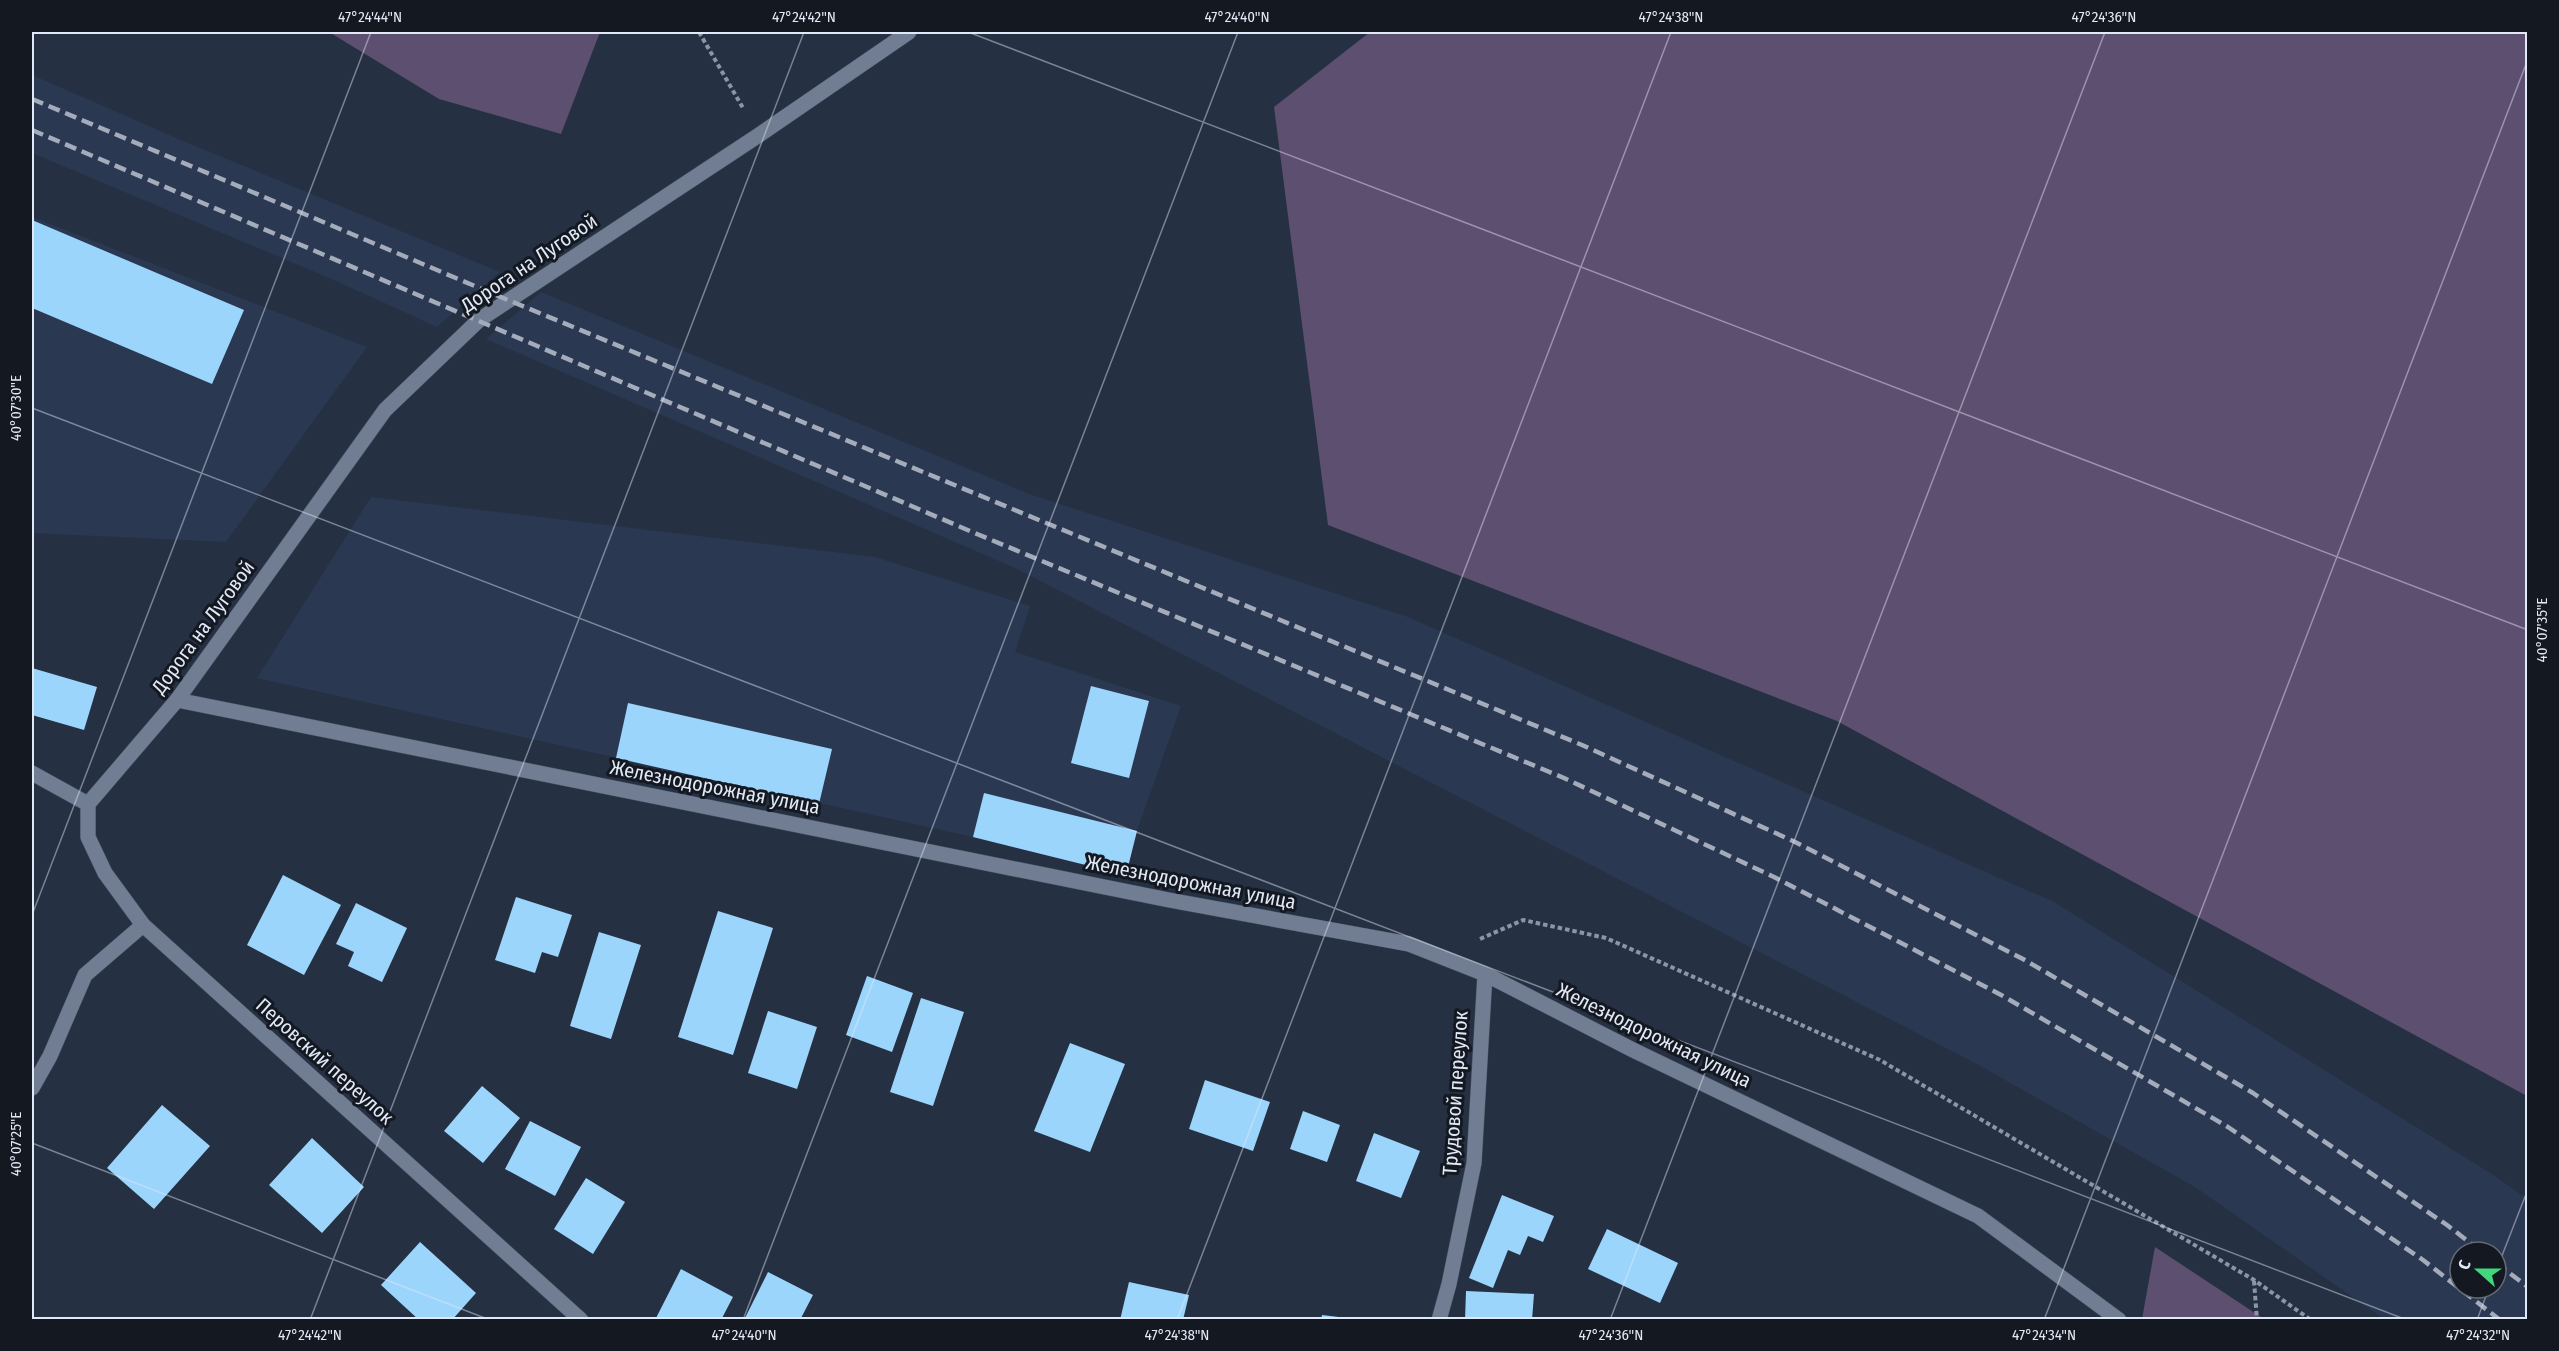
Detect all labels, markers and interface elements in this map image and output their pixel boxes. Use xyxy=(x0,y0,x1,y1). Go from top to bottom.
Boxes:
text: 47°24'44"N xyxy=(338,8,402,26)
text: 47°24'42"N xyxy=(772,8,836,26)
text: 47°24'40"N xyxy=(1204,8,1270,26)
text: 47°24'38"N xyxy=(1639,8,1703,26)
text: 47°24'36"N xyxy=(2072,8,2136,26)
street label: Дорога на Луговой xyxy=(455,209,602,318)
text: 40°07'30"E xyxy=(7,375,25,441)
street label: Дорога на Луговой xyxy=(146,556,259,699)
text: 40°07'35"E xyxy=(2533,598,2551,662)
street label: Железнодорожная улица xyxy=(608,755,822,819)
street label: Железнодорожная улица xyxy=(1084,850,1298,914)
street label: Железнодорожная улица xyxy=(1553,977,1755,1093)
street label: Перовский переулок xyxy=(251,993,399,1130)
street label: Трудовой переулок xyxy=(1437,1009,1473,1176)
text: 40°07'25"E xyxy=(7,1112,25,1176)
north arrow xyxy=(2448,1240,2508,1300)
text: С xyxy=(2454,1257,2475,1272)
text: 47°24'42"N xyxy=(278,1326,342,1344)
text: 47°24'40"N xyxy=(711,1326,777,1344)
text: 47°24'38"N xyxy=(1145,1326,1209,1344)
text: 47°24'36"N xyxy=(1579,1326,1643,1344)
text: 47°24'34"N xyxy=(2012,1326,2076,1344)
text: 47°24'32"N xyxy=(2446,1326,2510,1344)

